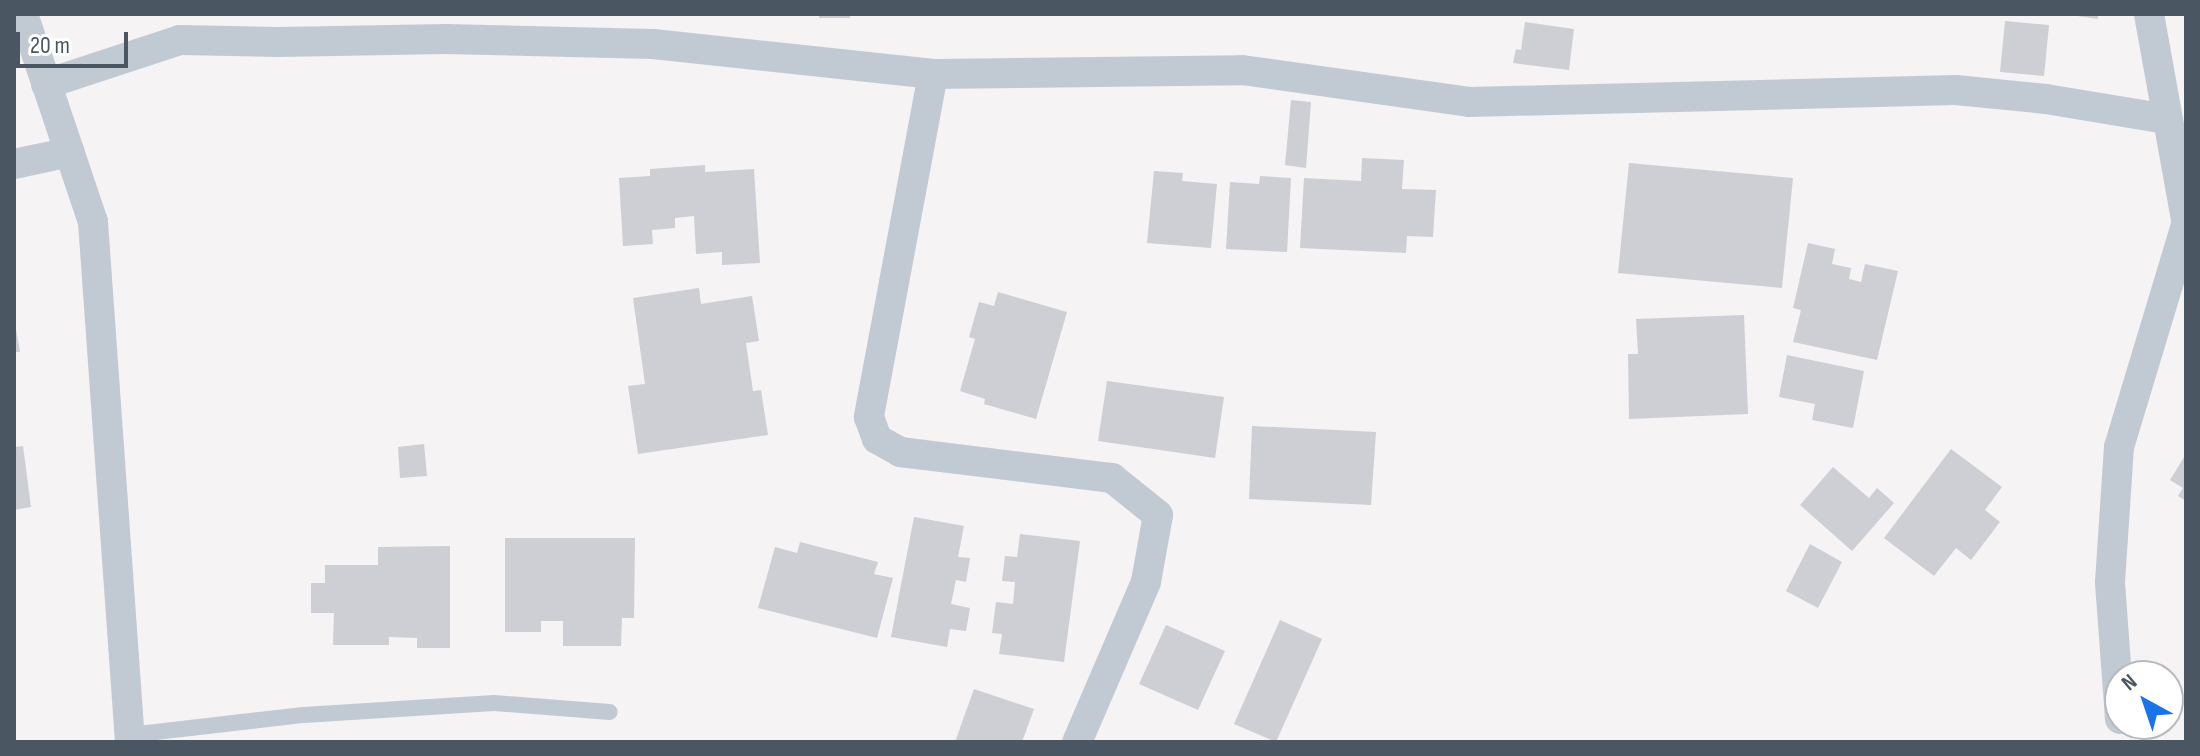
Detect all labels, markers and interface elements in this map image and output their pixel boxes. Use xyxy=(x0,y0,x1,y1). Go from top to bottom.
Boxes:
scale bar xyxy=(20,16,132,66)
text: 20 m xyxy=(30,31,70,60)
north arrow xyxy=(2104,660,2184,740)
text: N xyxy=(2116,669,2143,697)

